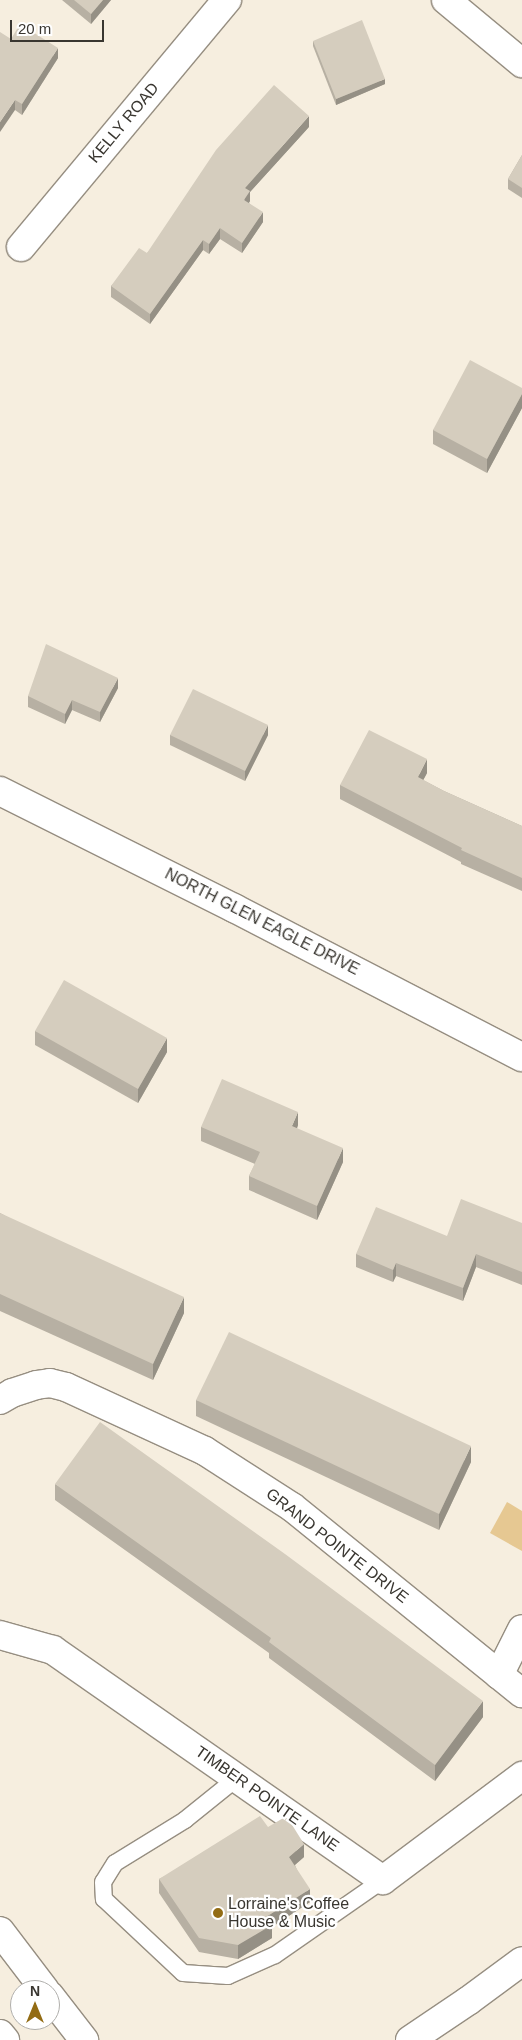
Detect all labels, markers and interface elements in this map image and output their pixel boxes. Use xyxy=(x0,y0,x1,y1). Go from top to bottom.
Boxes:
scale bar xyxy=(12,10,106,42)
text: 20 m xyxy=(18,20,51,37)
street label: KELLY ROAD xyxy=(85,79,163,167)
street label: NORTH GLEN EAGLE DRIVE xyxy=(162,864,362,980)
street label: GRAND POINTE DRIVE xyxy=(262,1485,412,1607)
street label: TIMBER POINTE LANE xyxy=(192,1742,342,1856)
place label: Lorraine's Coffee House & Music xyxy=(228,1894,349,1932)
marker: Lorraine's Coffee House & Music xyxy=(212,1907,224,1919)
north arrow xyxy=(10,1980,60,2030)
text: N xyxy=(30,1983,40,1999)

